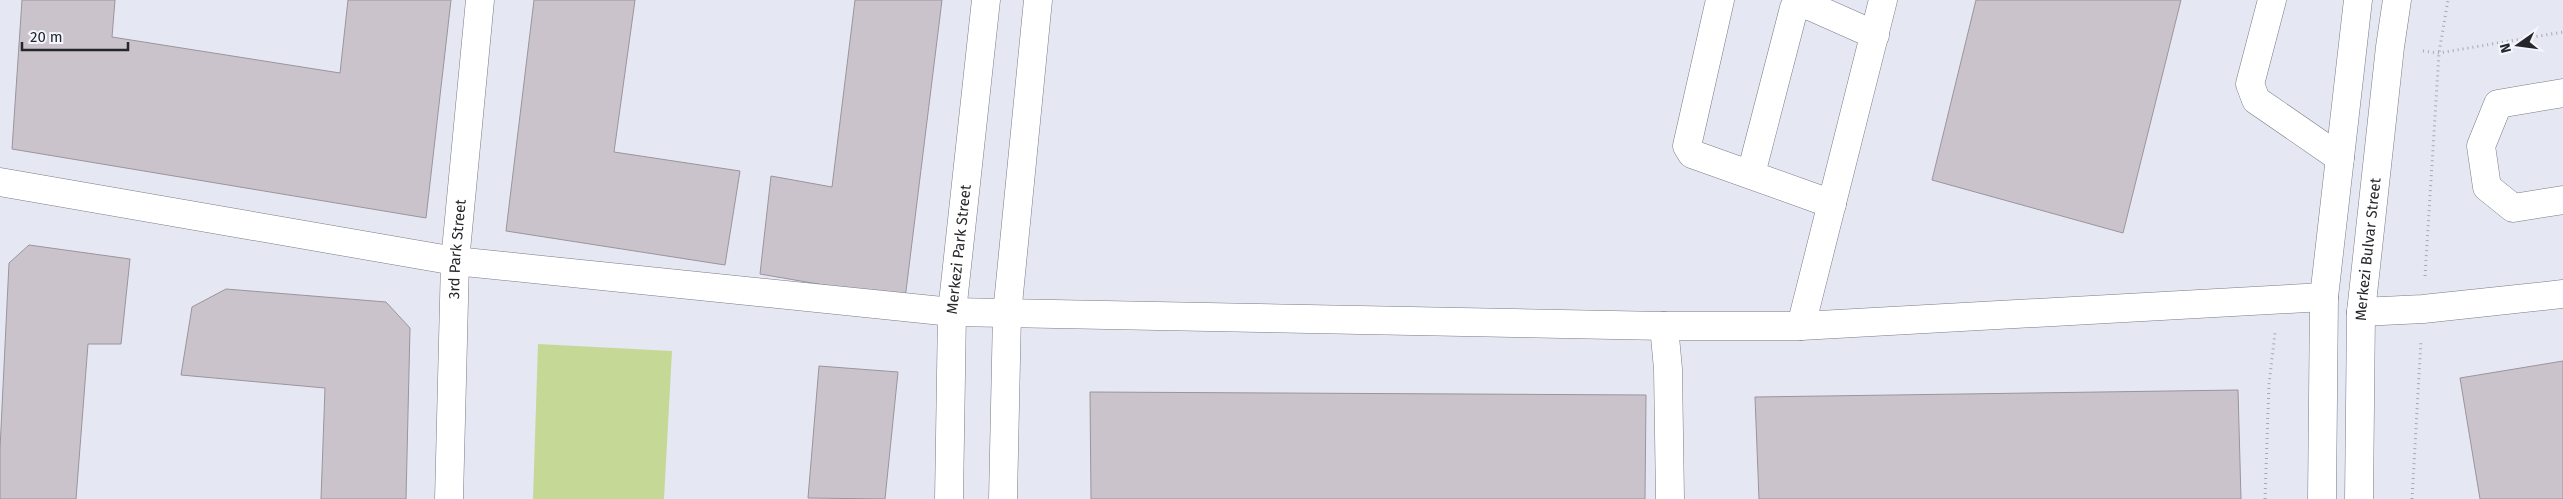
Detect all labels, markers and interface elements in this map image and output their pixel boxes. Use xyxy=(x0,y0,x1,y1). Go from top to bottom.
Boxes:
scale bar xyxy=(22,20,129,52)
north arrow xyxy=(2493,20,2543,70)
text: 20 m xyxy=(30,28,63,46)
text: N xyxy=(2496,41,2515,55)
street label: Merkezi Bulvar Street xyxy=(2352,176,2385,321)
street label: Merkezi Park Street xyxy=(943,183,975,315)
street label: 3rd Park Street xyxy=(445,198,470,299)

